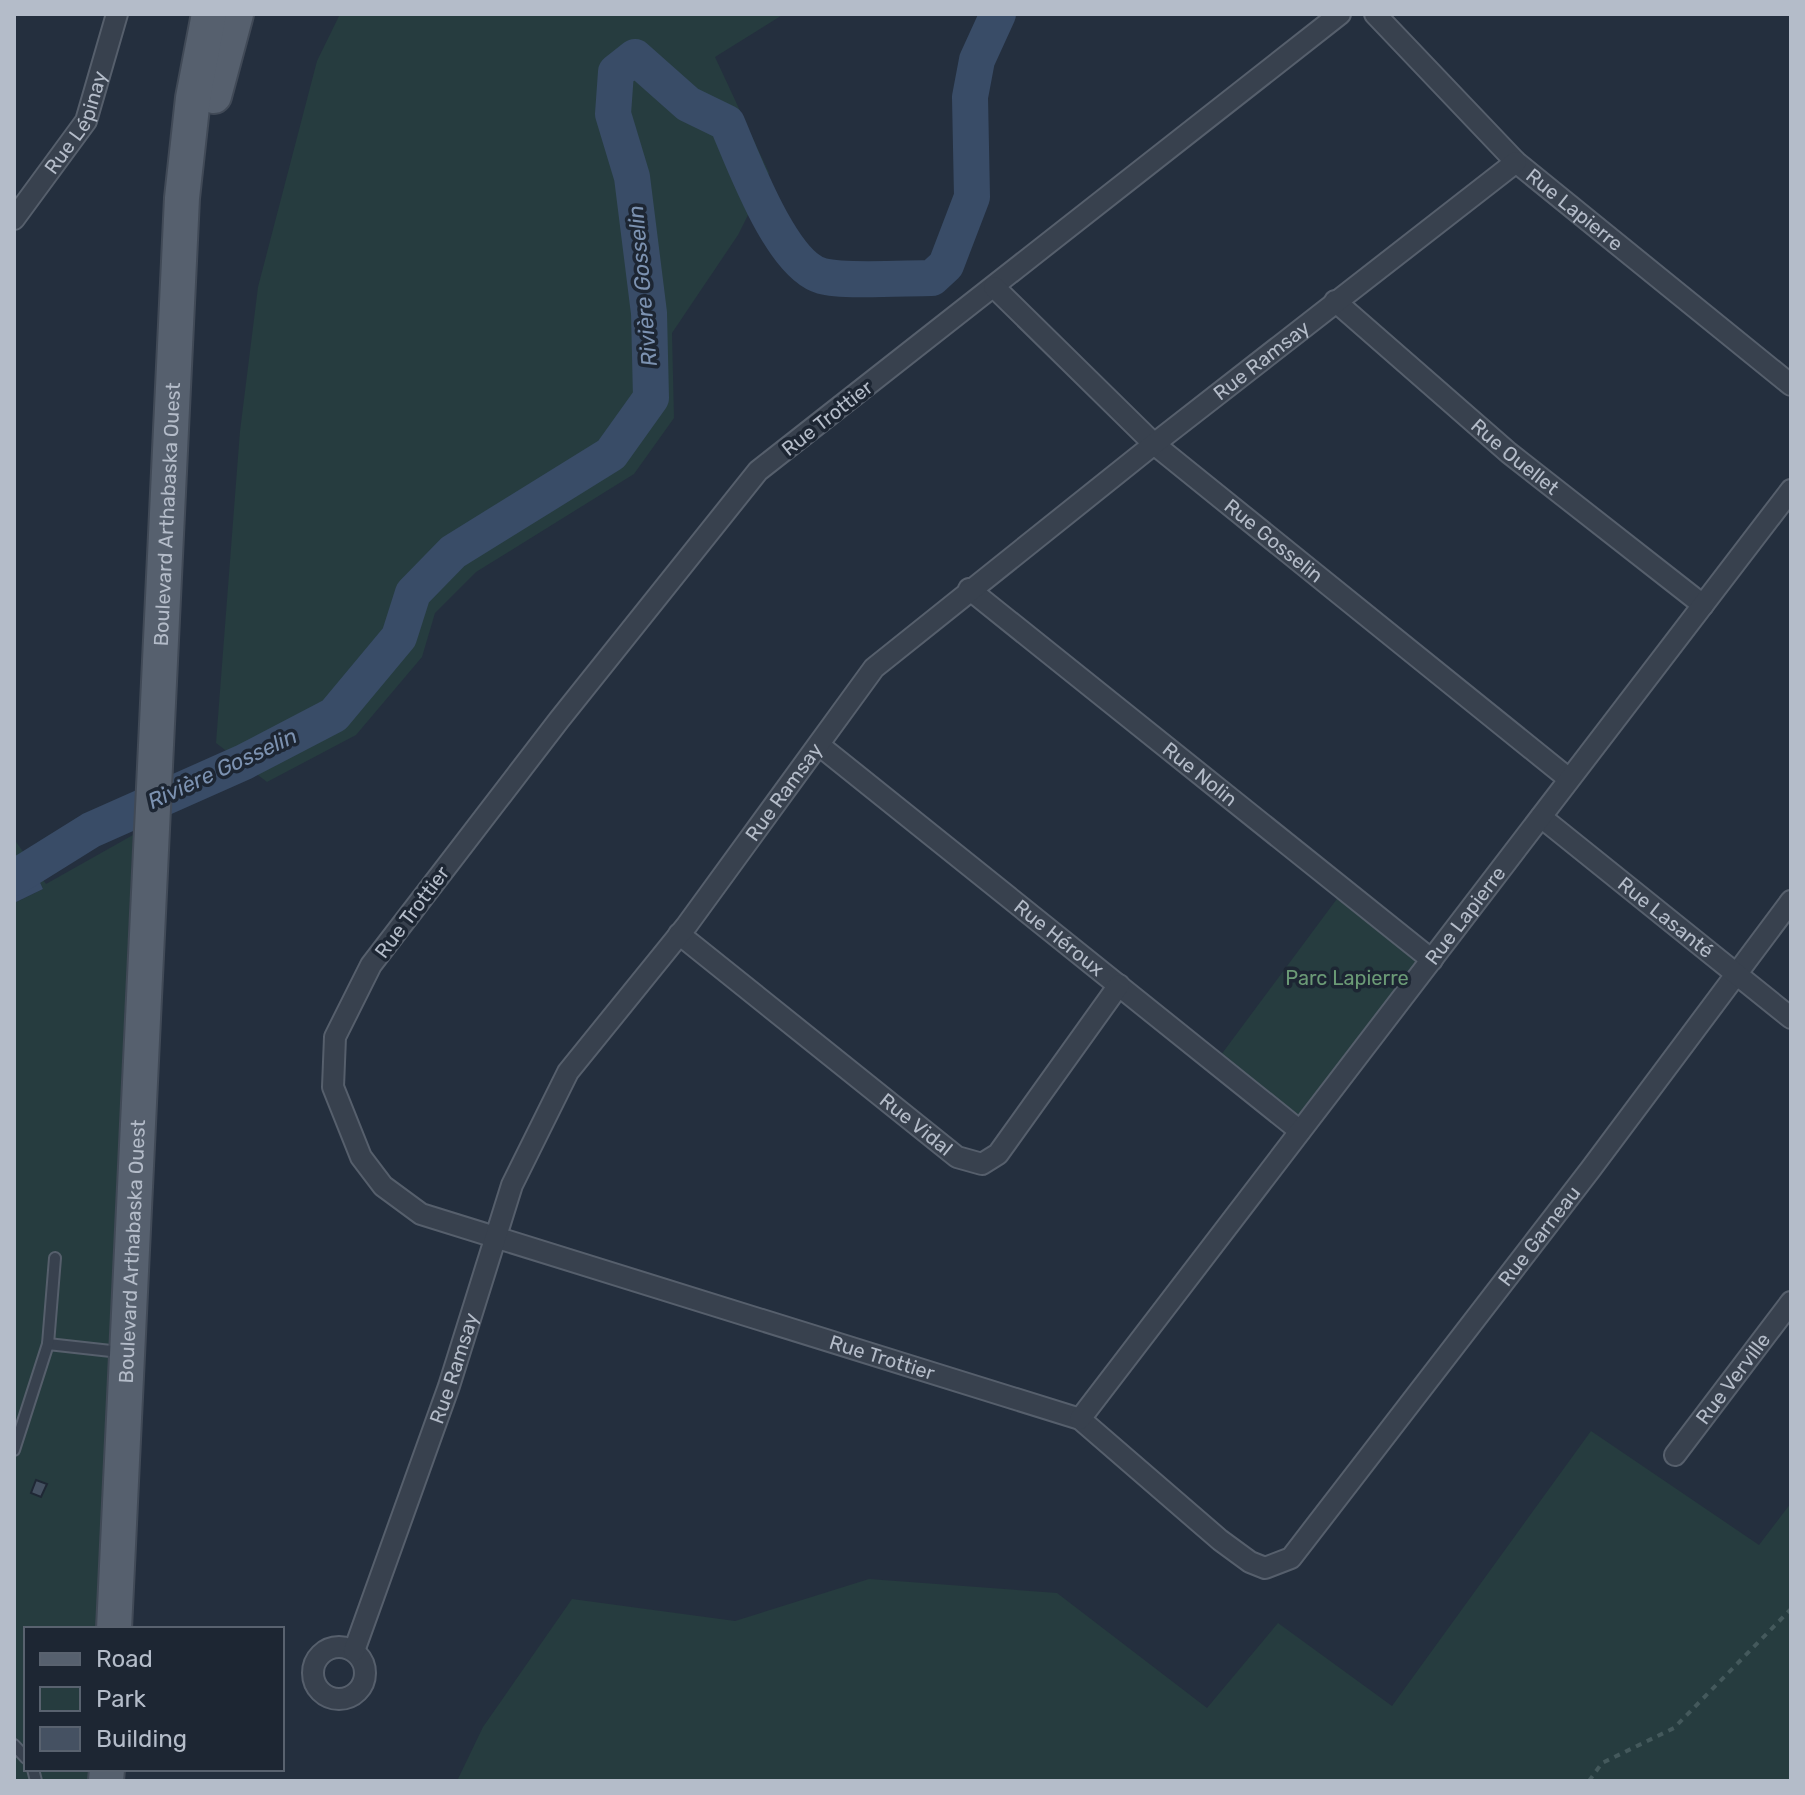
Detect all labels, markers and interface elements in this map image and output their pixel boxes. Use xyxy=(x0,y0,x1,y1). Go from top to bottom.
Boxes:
street label: Rue Lépinay xyxy=(39,68,112,179)
street label: Rue Lapierre xyxy=(1521,163,1628,256)
water label: Rivière Gosselin xyxy=(622,204,663,368)
street label: Rue Ramsay xyxy=(1209,315,1314,405)
street label: Rue Trottier xyxy=(777,375,878,461)
street label: Boulevard Arthabaska Ouest xyxy=(149,382,185,647)
street label: Rue Ouellet xyxy=(1466,413,1564,500)
street label: Rue Gosselin xyxy=(1220,494,1328,588)
water label: Rivière Gosselin xyxy=(143,722,301,815)
street label: Rue Nolin xyxy=(1158,737,1242,811)
street label: Rue Ramsay xyxy=(740,738,827,846)
street label: Rue Trottier xyxy=(370,861,455,963)
street label: Rue Lapierre xyxy=(1420,861,1511,970)
street label: Rue Lasanté xyxy=(1613,872,1718,963)
street label: Rue Héroux xyxy=(1009,894,1109,981)
park label: Parc Lapierre xyxy=(1285,966,1409,990)
street label: Rue Vidal xyxy=(875,1088,957,1161)
street label: Boulevard Arthabaska Ouest xyxy=(114,1119,150,1384)
street label: Rue Garneau xyxy=(1493,1181,1585,1291)
street label: Rue Ramsay xyxy=(424,1310,483,1427)
street label: Rue Verville xyxy=(1691,1328,1775,1429)
street label: Rue Trottier xyxy=(827,1330,938,1385)
legend xyxy=(24,1627,284,1771)
text: Road xyxy=(96,1645,153,1673)
text: Park xyxy=(96,1685,147,1713)
text: Building xyxy=(96,1725,187,1753)

